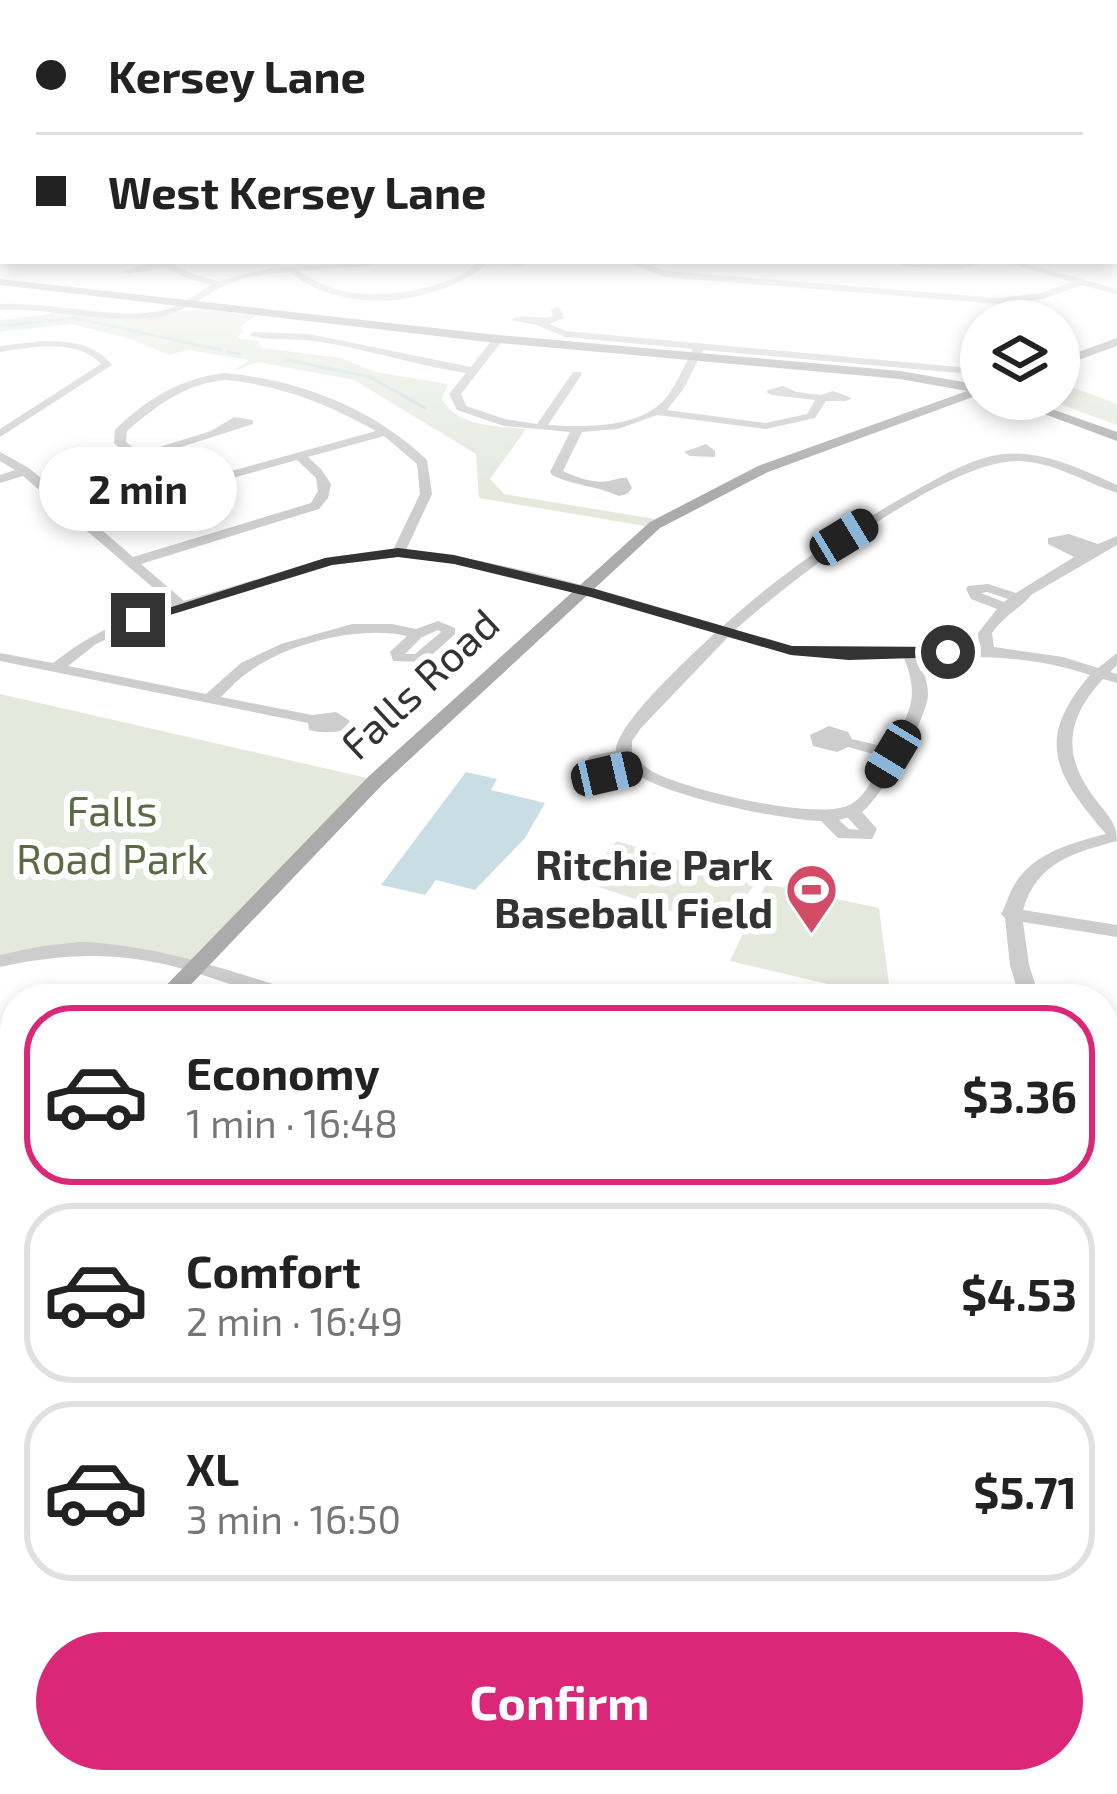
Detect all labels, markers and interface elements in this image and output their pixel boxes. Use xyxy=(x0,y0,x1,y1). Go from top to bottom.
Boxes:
text: Kersey Lane xyxy=(108,48,366,102)
text: West Kersey Lane xyxy=(108,164,486,218)
map controls xyxy=(960,300,1080,420)
button: layers xyxy=(960,300,1080,420)
callout: 2 min xyxy=(39,446,237,530)
text: 2 min xyxy=(88,465,188,512)
car xyxy=(804,503,884,571)
route end xyxy=(111,593,165,647)
street label: Falls Road xyxy=(330,597,508,768)
route start xyxy=(921,625,975,679)
car xyxy=(859,714,927,794)
car xyxy=(568,748,646,800)
park label: Falls Road Park xyxy=(16,784,208,882)
place label: Ritchie Park Baseball Field xyxy=(494,838,774,936)
sports icon: Ritchie Park Baseball Field xyxy=(784,861,840,935)
icon: car xyxy=(42,1041,150,1149)
text: Economy xyxy=(186,1045,380,1099)
text: $3.36 xyxy=(962,1068,1077,1122)
text: 1 min · 16:48 xyxy=(186,1099,398,1146)
icon: car xyxy=(42,1239,150,1347)
text: Comfort xyxy=(186,1243,361,1297)
text: $4.53 xyxy=(961,1266,1077,1320)
text: 2 min · 16:49 xyxy=(186,1297,403,1344)
icon: car xyxy=(42,1437,150,1545)
text: XL xyxy=(186,1441,239,1495)
text: $5.71 xyxy=(973,1464,1077,1518)
text: 3 min · 16:50 xyxy=(186,1495,401,1542)
button: Confirm xyxy=(36,1632,1083,1770)

